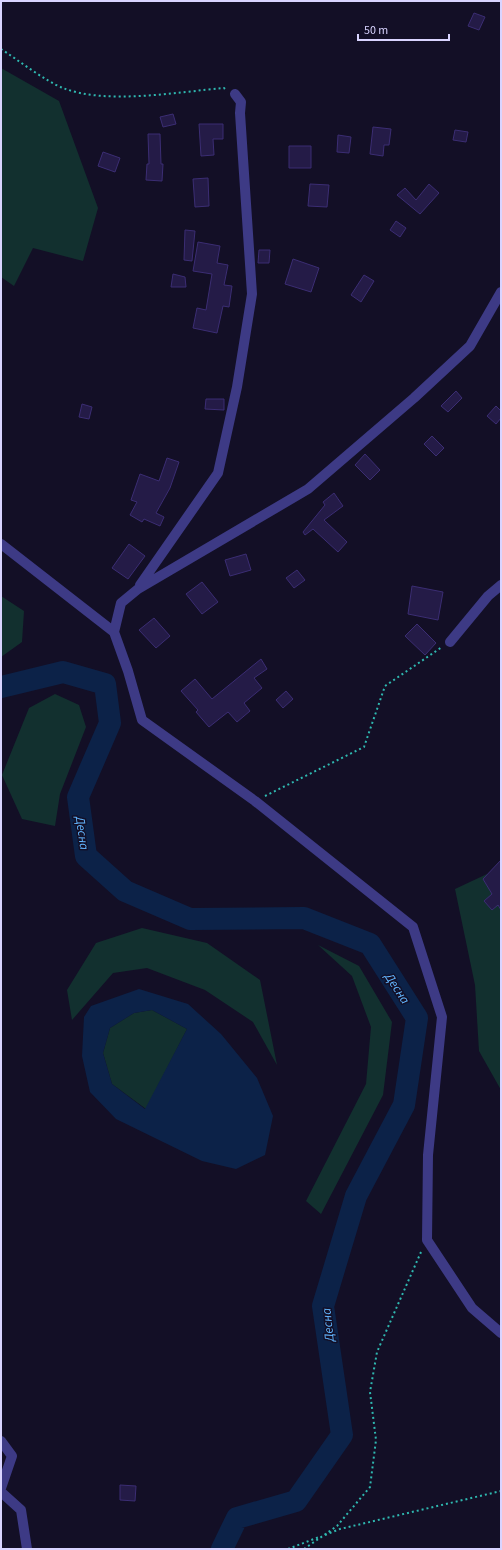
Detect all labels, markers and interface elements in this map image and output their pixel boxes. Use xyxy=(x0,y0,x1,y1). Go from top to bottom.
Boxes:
scale bar xyxy=(358,16,449,42)
text: 50 m xyxy=(364,22,388,39)
water label: Десна xyxy=(71,814,93,851)
water label: Десна xyxy=(380,969,414,1008)
water label: Десна xyxy=(317,1307,339,1344)

